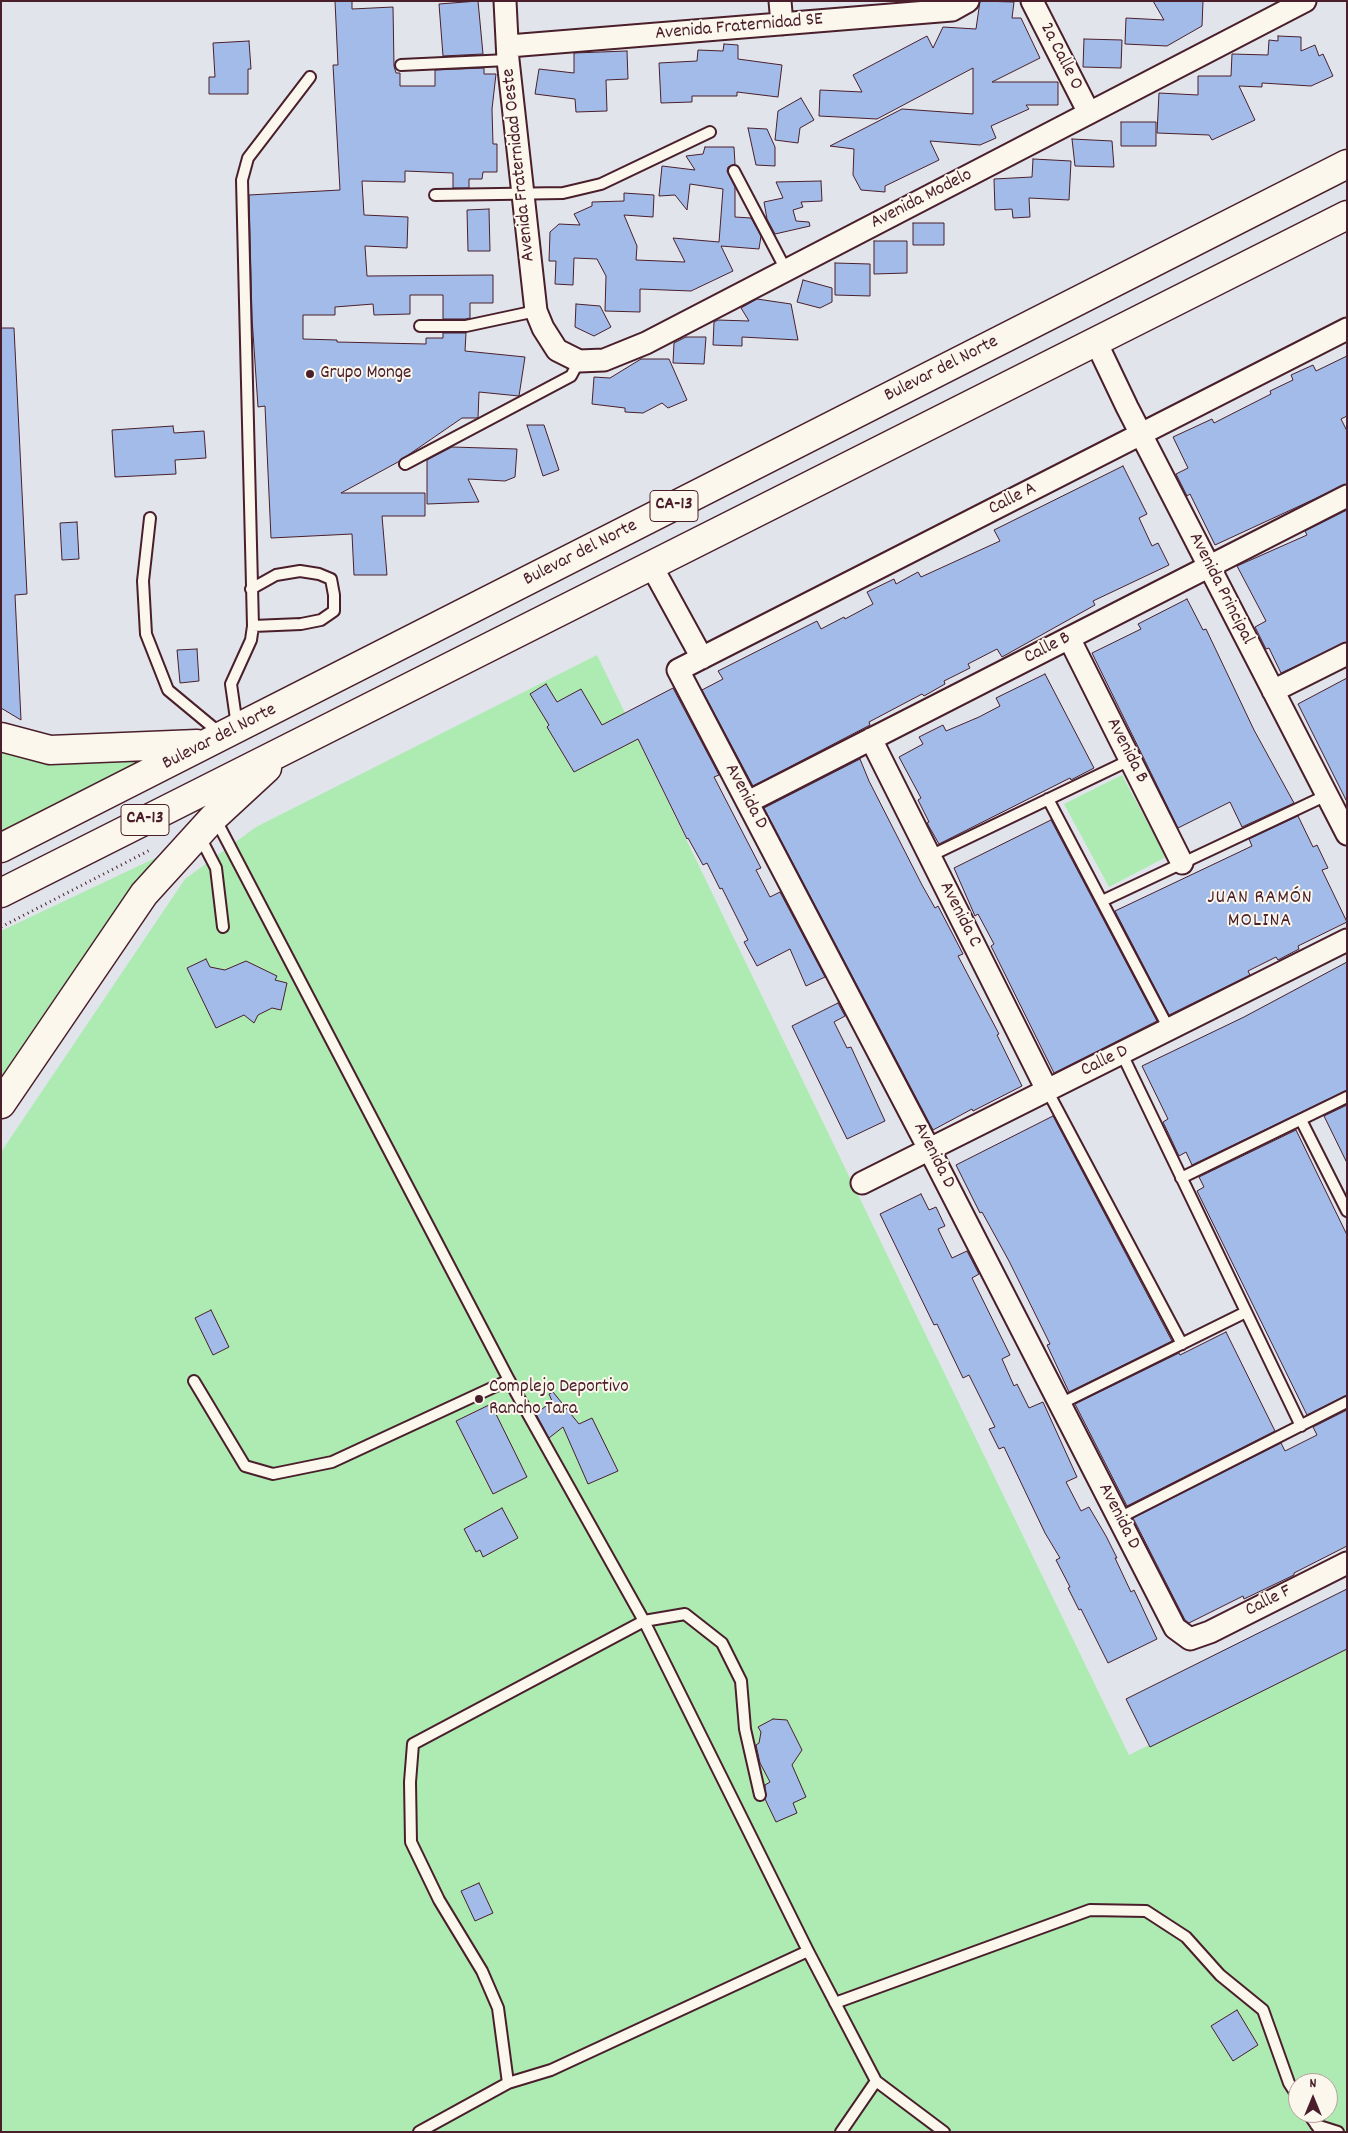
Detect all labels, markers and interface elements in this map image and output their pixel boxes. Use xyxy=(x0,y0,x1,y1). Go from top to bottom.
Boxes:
street label: Avenida Fraternidad SE xyxy=(654,9,824,47)
street label: 2a Calle O xyxy=(1033,20,1087,94)
street label: Avenida Fraternidad Oeste xyxy=(499,67,541,263)
street label: Avenida Modelo xyxy=(867,165,977,235)
street label: Bulevar del Norte xyxy=(881,332,1003,408)
place label: Grupo Monge xyxy=(320,363,411,385)
marker: Grupo Monge xyxy=(304,368,316,380)
street label: Calle A xyxy=(985,478,1041,522)
road number: CA-13 xyxy=(650,491,698,522)
street label: Bulevar del Norte xyxy=(520,516,642,592)
street label: Avenida Principal xyxy=(1182,529,1258,649)
street label: Calle B xyxy=(1021,628,1075,670)
street label: Bulevar del Norte xyxy=(159,700,281,776)
street label: Avenida B xyxy=(1100,715,1152,787)
street label: Avenida D xyxy=(718,760,772,834)
road number: CA-13 xyxy=(121,804,169,836)
street label: Avenida C xyxy=(933,878,985,952)
district label: JUAN RAMÓN MOLINA xyxy=(1206,887,1314,934)
street label: Calle D xyxy=(1078,1041,1132,1083)
street label: Avenida D xyxy=(907,1119,959,1193)
place label: Complejo Deportivo Rancho Tara xyxy=(489,1377,629,1421)
marker: Complejo Deportivo Rancho Tara xyxy=(473,1393,485,1405)
street label: Avenida D xyxy=(1092,1480,1144,1554)
street label: Calle F xyxy=(1242,1581,1296,1623)
north arrow xyxy=(1288,2073,1338,2123)
text: N xyxy=(1310,2074,1316,2094)

